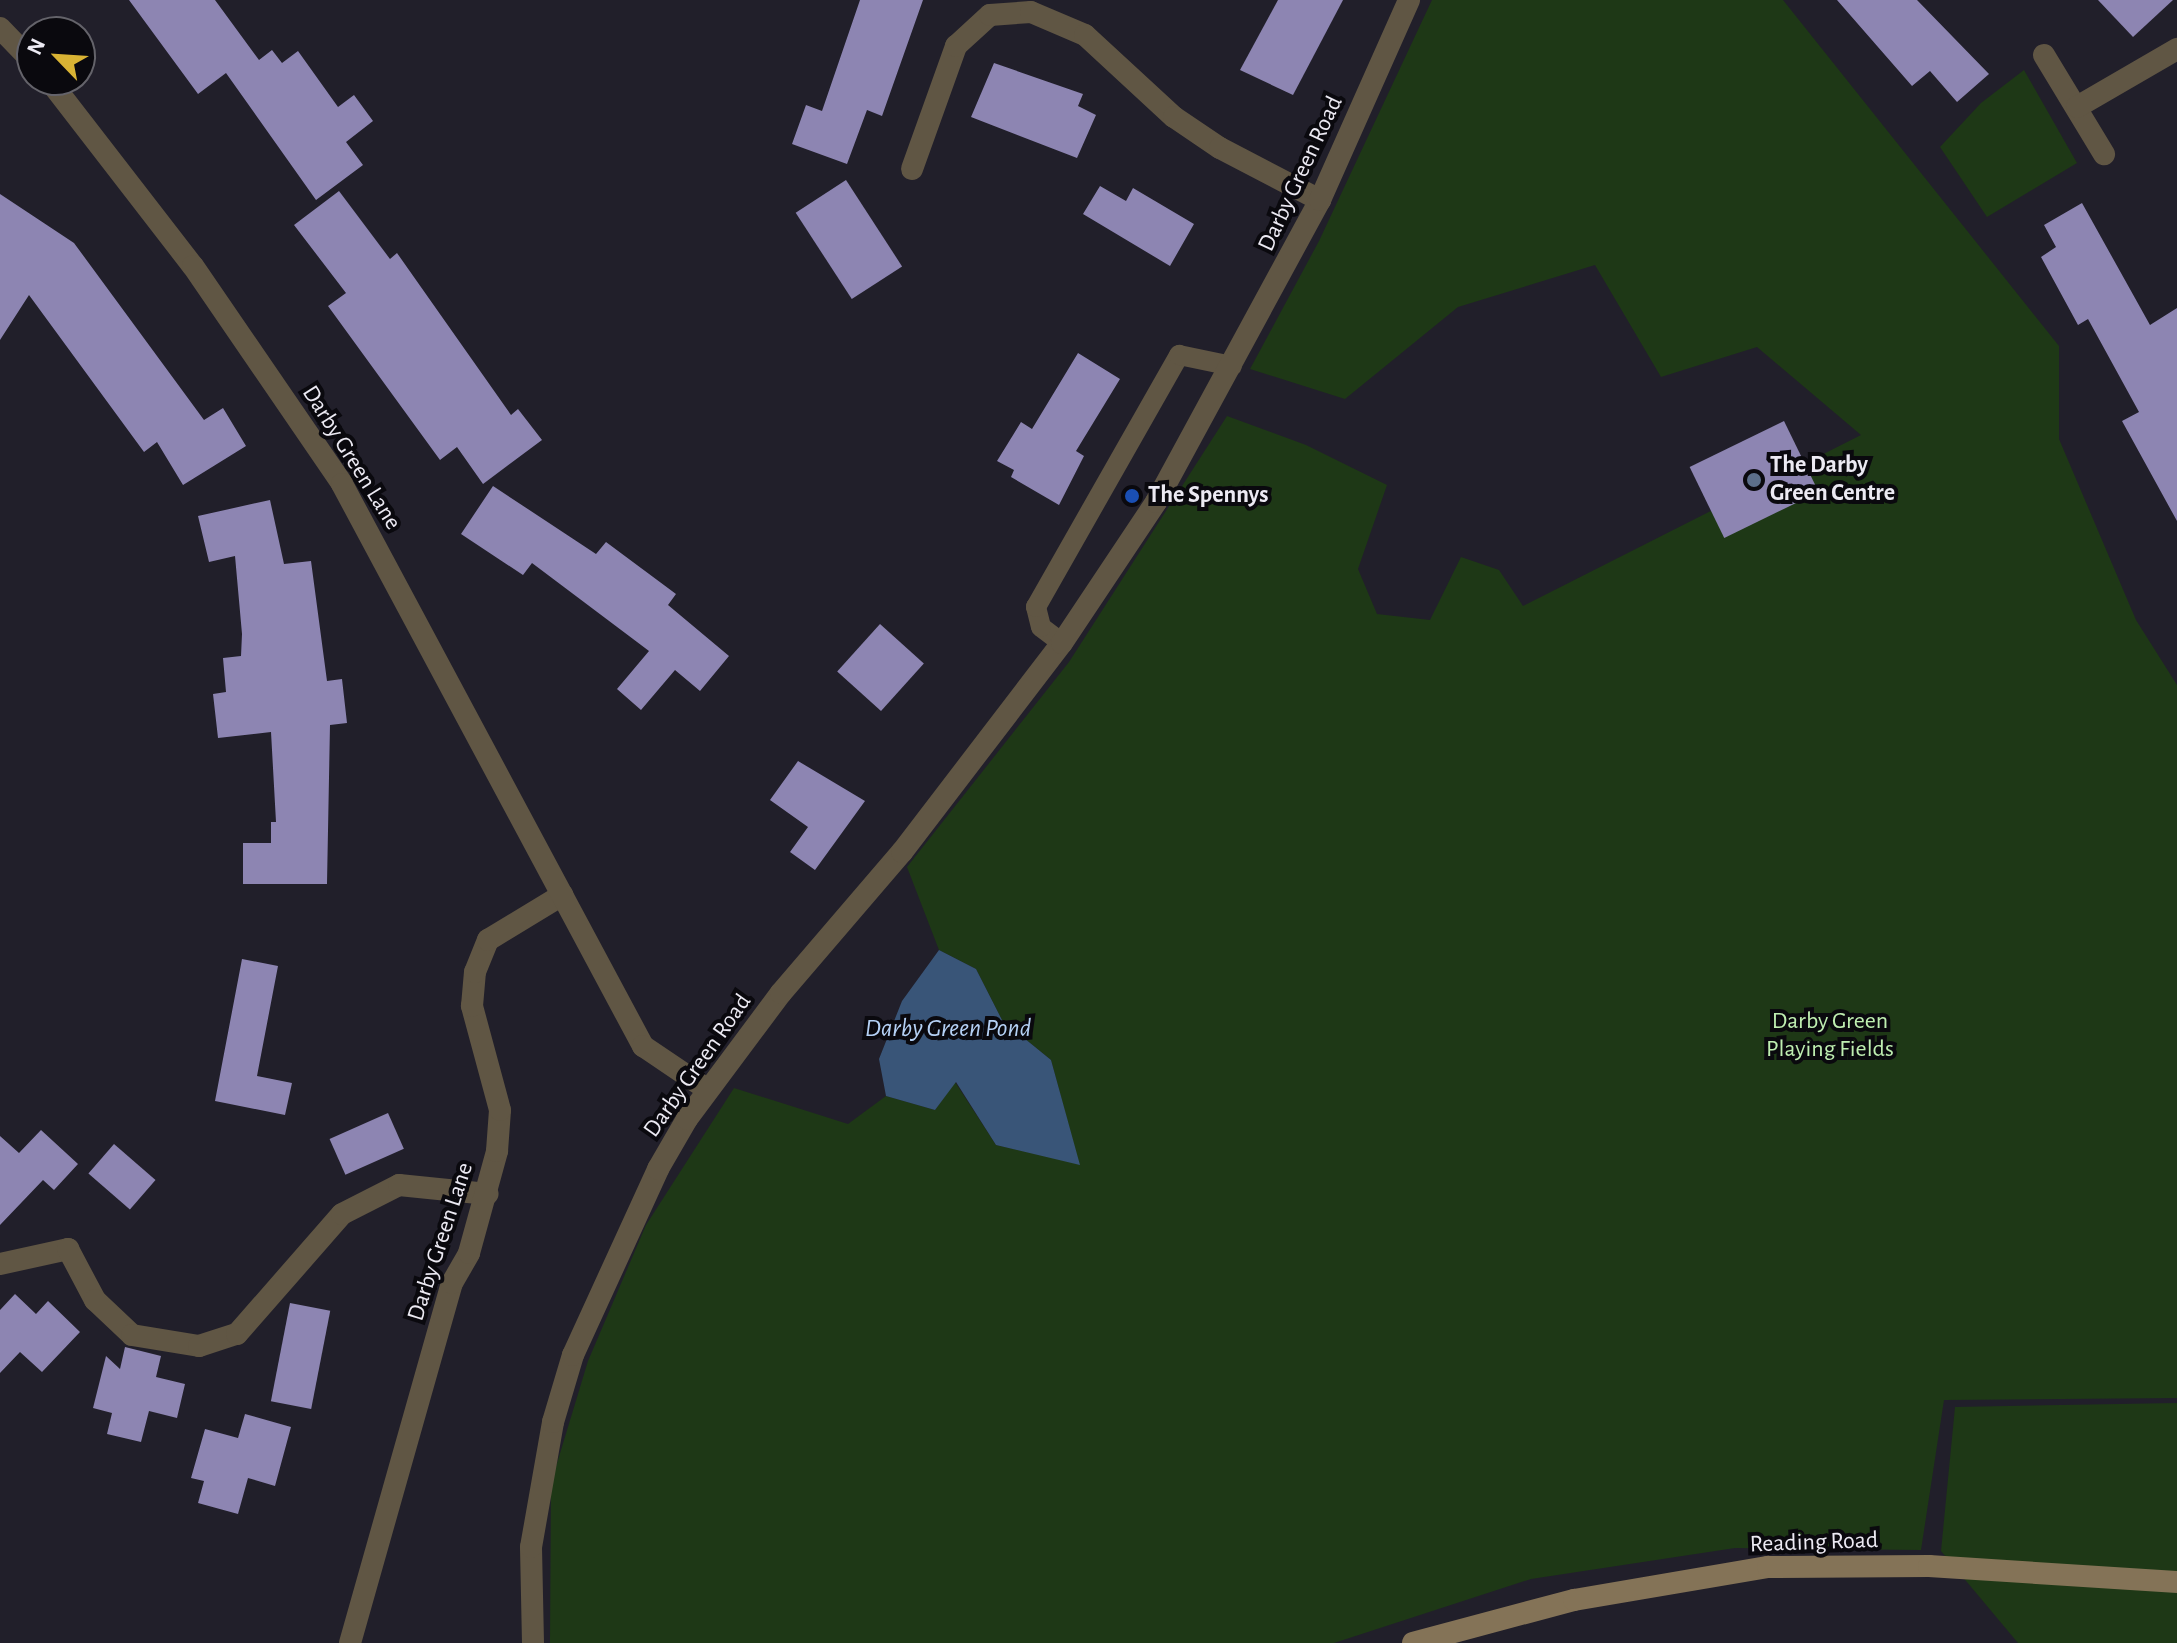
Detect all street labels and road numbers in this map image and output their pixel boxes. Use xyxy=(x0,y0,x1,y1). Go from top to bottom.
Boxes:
street label: Darby Green Road xyxy=(1252,92,1350,256)
street label: Darby Green Lane xyxy=(295,381,407,535)
street label: Darby Green Road xyxy=(638,989,758,1143)
street label: Darby Green Lane xyxy=(402,1159,480,1325)
street label: Reading Road xyxy=(1749,1526,1879,1560)

